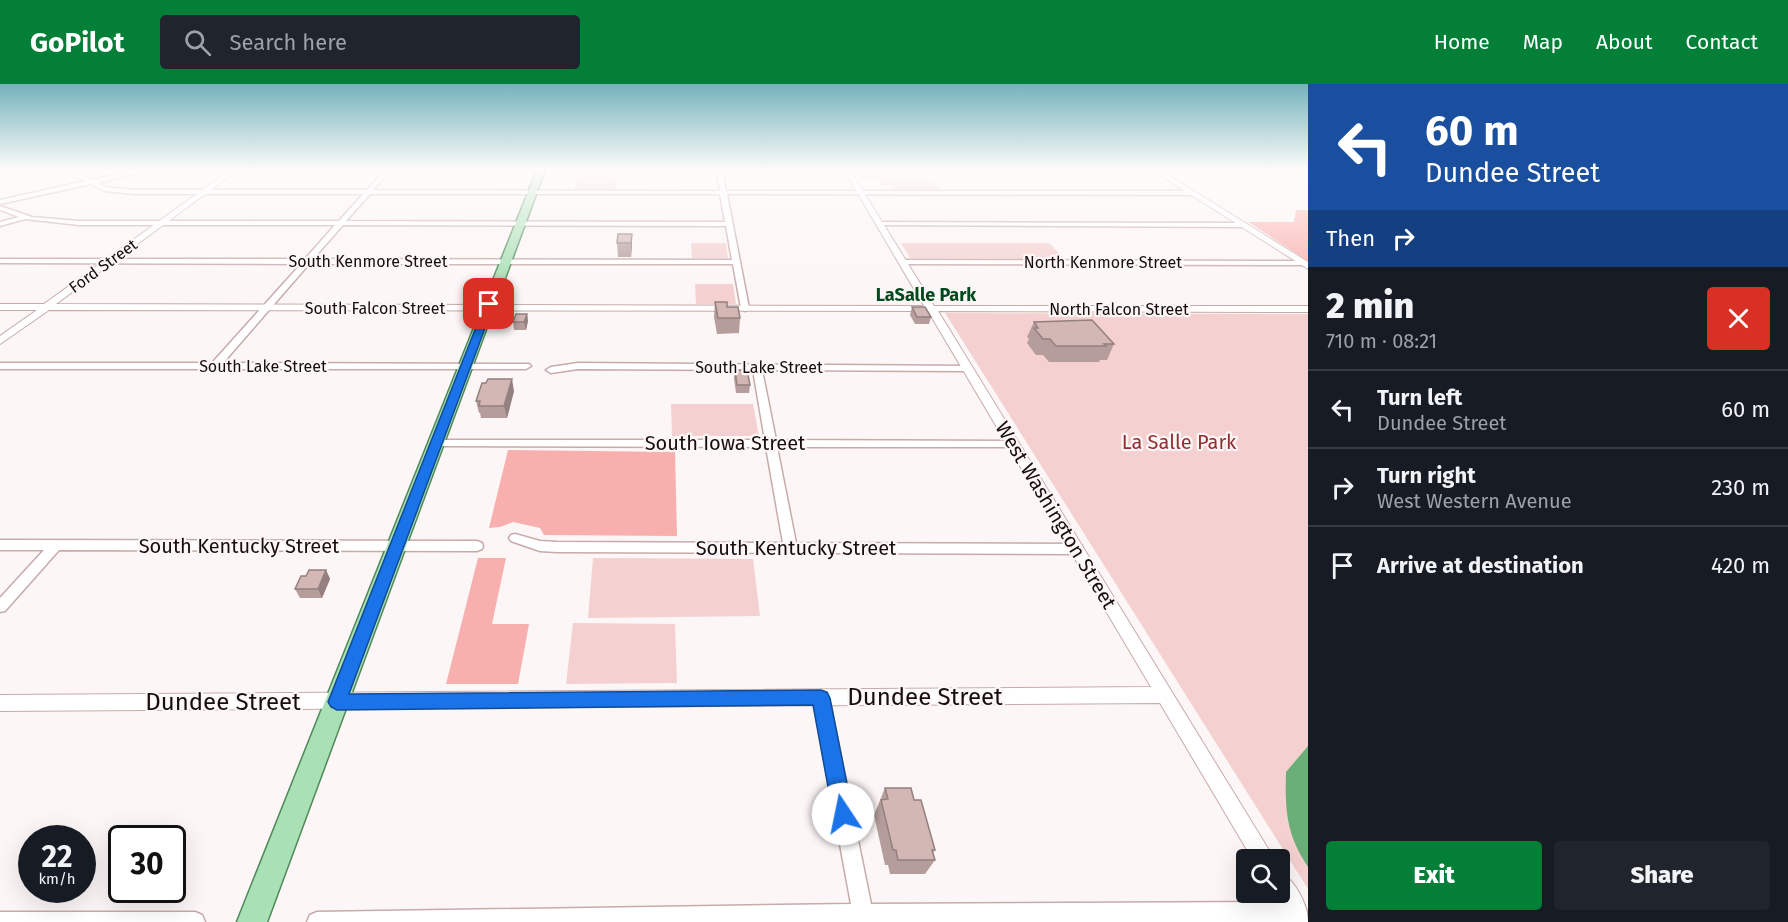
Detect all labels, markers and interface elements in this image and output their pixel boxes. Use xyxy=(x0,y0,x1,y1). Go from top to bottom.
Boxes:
search box xyxy=(160,15,580,69)
text: GoPilot xyxy=(30,26,124,59)
icon: search xyxy=(181,26,214,59)
text: Search here xyxy=(229,29,347,56)
text: Home xyxy=(1434,29,1490,55)
text: Map xyxy=(1523,29,1563,55)
text: About xyxy=(1596,29,1653,55)
text: Contact xyxy=(1686,29,1758,55)
text: 60 m xyxy=(1425,106,1519,156)
icon: left xyxy=(1326,108,1404,186)
text: Dundee Street xyxy=(1425,157,1600,189)
icon: right xyxy=(1387,222,1420,255)
text: Then xyxy=(1326,225,1375,252)
street label: Ford Street xyxy=(65,235,141,297)
street label: South Kenmore Street xyxy=(288,252,448,271)
street label: North Kenmore Street xyxy=(1024,253,1182,272)
pin xyxy=(463,278,514,329)
district label: LaSalle Park xyxy=(876,284,977,306)
text: 2 min xyxy=(1326,284,1414,328)
icon: arrive xyxy=(472,287,505,320)
button: close xyxy=(1707,287,1770,350)
street label: South Falcon Street xyxy=(305,299,445,318)
street label: North Falcon Street xyxy=(1049,300,1189,319)
text: 710 m · 08:21 xyxy=(1326,329,1437,353)
street label: South Lake Street xyxy=(199,357,327,376)
street label: South Lake Street xyxy=(695,358,823,377)
text: Turn left xyxy=(1377,384,1462,411)
icon: left xyxy=(1326,393,1359,426)
text: 60 m xyxy=(1721,396,1770,423)
text: Dundee Street xyxy=(1377,411,1507,435)
street label: West Washington Street xyxy=(991,417,1122,614)
park label: La Salle Park xyxy=(1122,430,1237,454)
street label: South Iowa Street xyxy=(645,431,806,455)
text: Turn right xyxy=(1377,462,1476,489)
icon: right xyxy=(1326,471,1359,504)
text: 230 m xyxy=(1711,474,1770,501)
text: West Western Avenue xyxy=(1377,489,1572,513)
street label: South Kentucky Street xyxy=(139,534,340,558)
street label: South Kentucky Street xyxy=(696,536,897,560)
icon: arrive xyxy=(1326,549,1359,582)
text: Arrive at destination xyxy=(1377,552,1584,579)
text: 420 m xyxy=(1711,552,1770,579)
street label: Dundee Street xyxy=(847,683,1003,711)
street label: Dundee Street xyxy=(145,688,301,716)
position arrow xyxy=(811,782,875,846)
speed limit sign: 30 xyxy=(108,825,186,903)
text: 22 xyxy=(41,839,73,875)
button: Exit xyxy=(1326,841,1542,910)
button: Share xyxy=(1554,841,1770,910)
map controls xyxy=(1236,849,1290,903)
button: search xyxy=(1236,849,1290,903)
text: km/h xyxy=(38,870,76,888)

